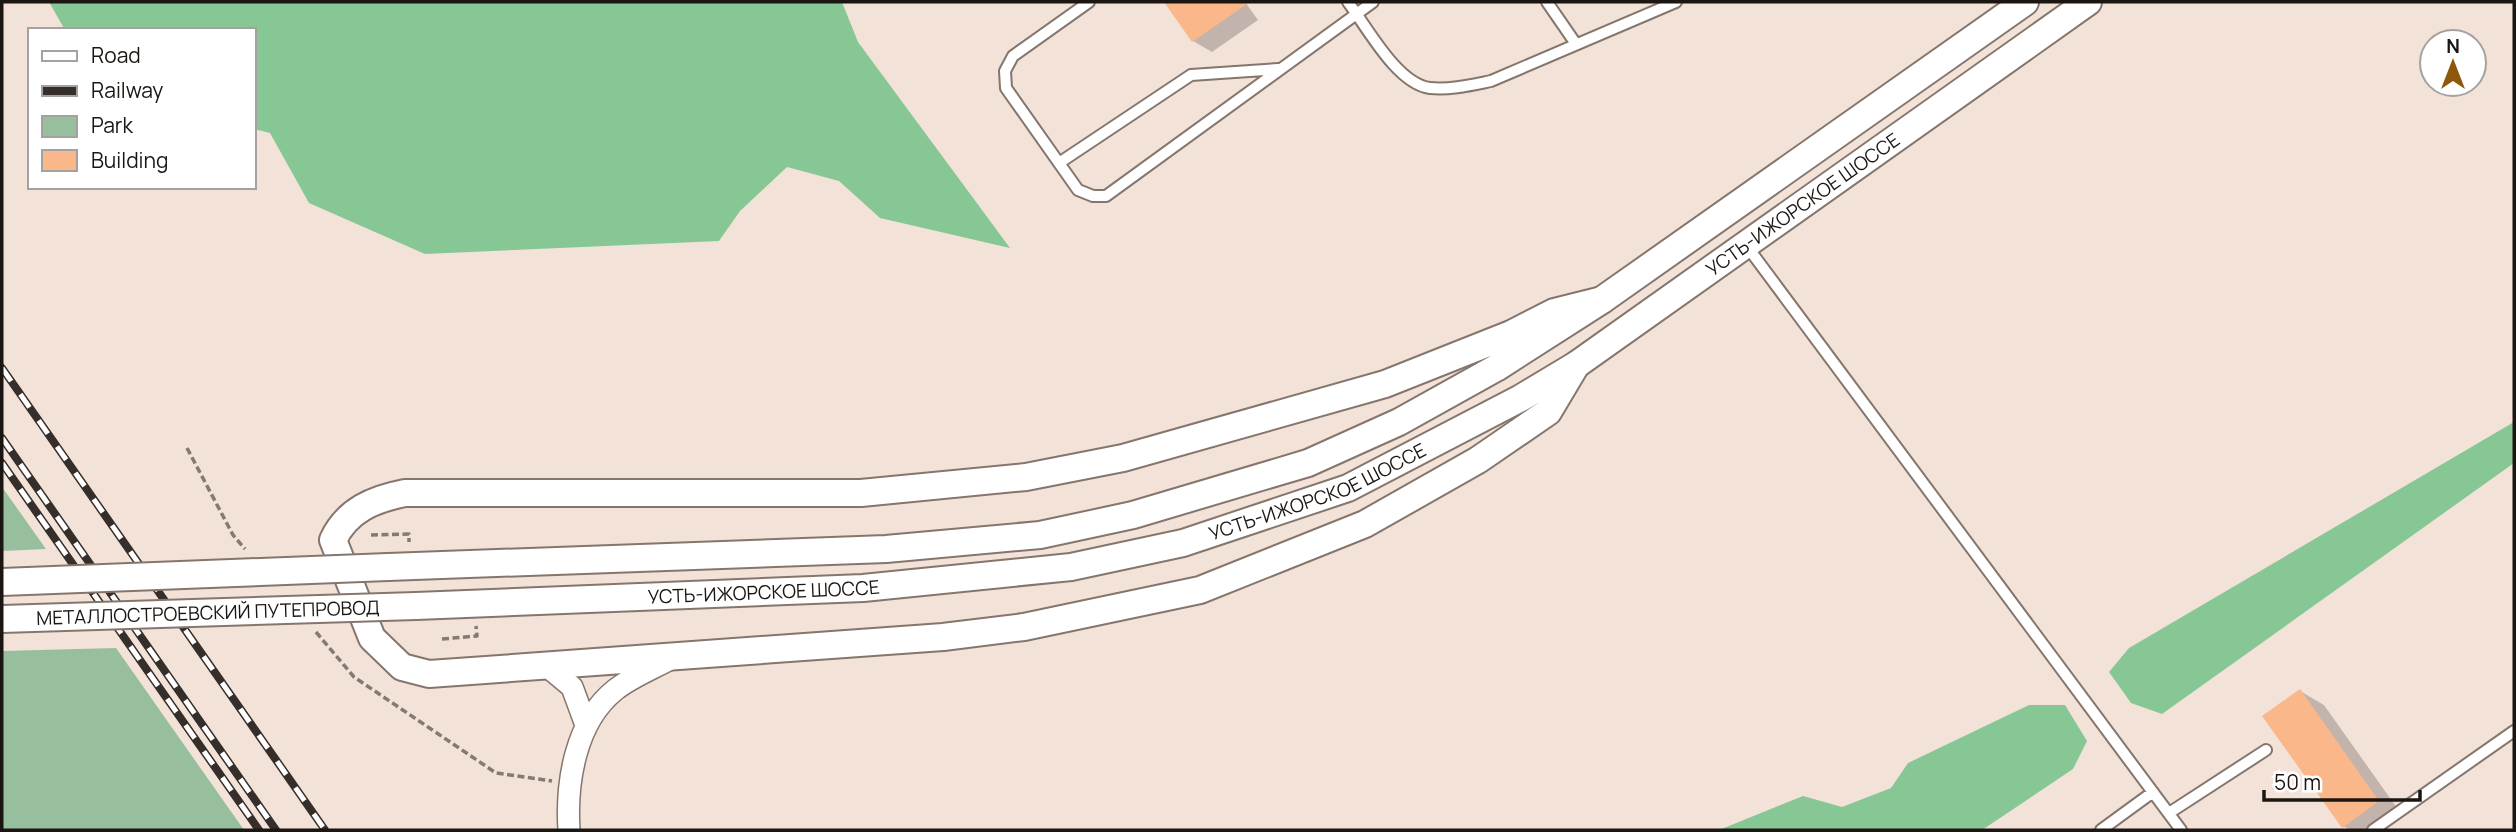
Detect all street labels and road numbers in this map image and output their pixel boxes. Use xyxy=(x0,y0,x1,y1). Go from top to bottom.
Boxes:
street label: УСТЬ-ИЖОРСКОЕ ШОССЕ xyxy=(1701,127,1905,282)
street label: УСТЬ-ИЖОРСКОЕ ШОССЕ xyxy=(1206,437,1430,546)
street label: УСТЬ-ИЖОРСКОЕ ШОССЕ xyxy=(647,573,881,610)
street label: МЕТАЛЛОСТРОЕВСКИЙ ПУТЕПРОВОД xyxy=(36,594,380,631)

